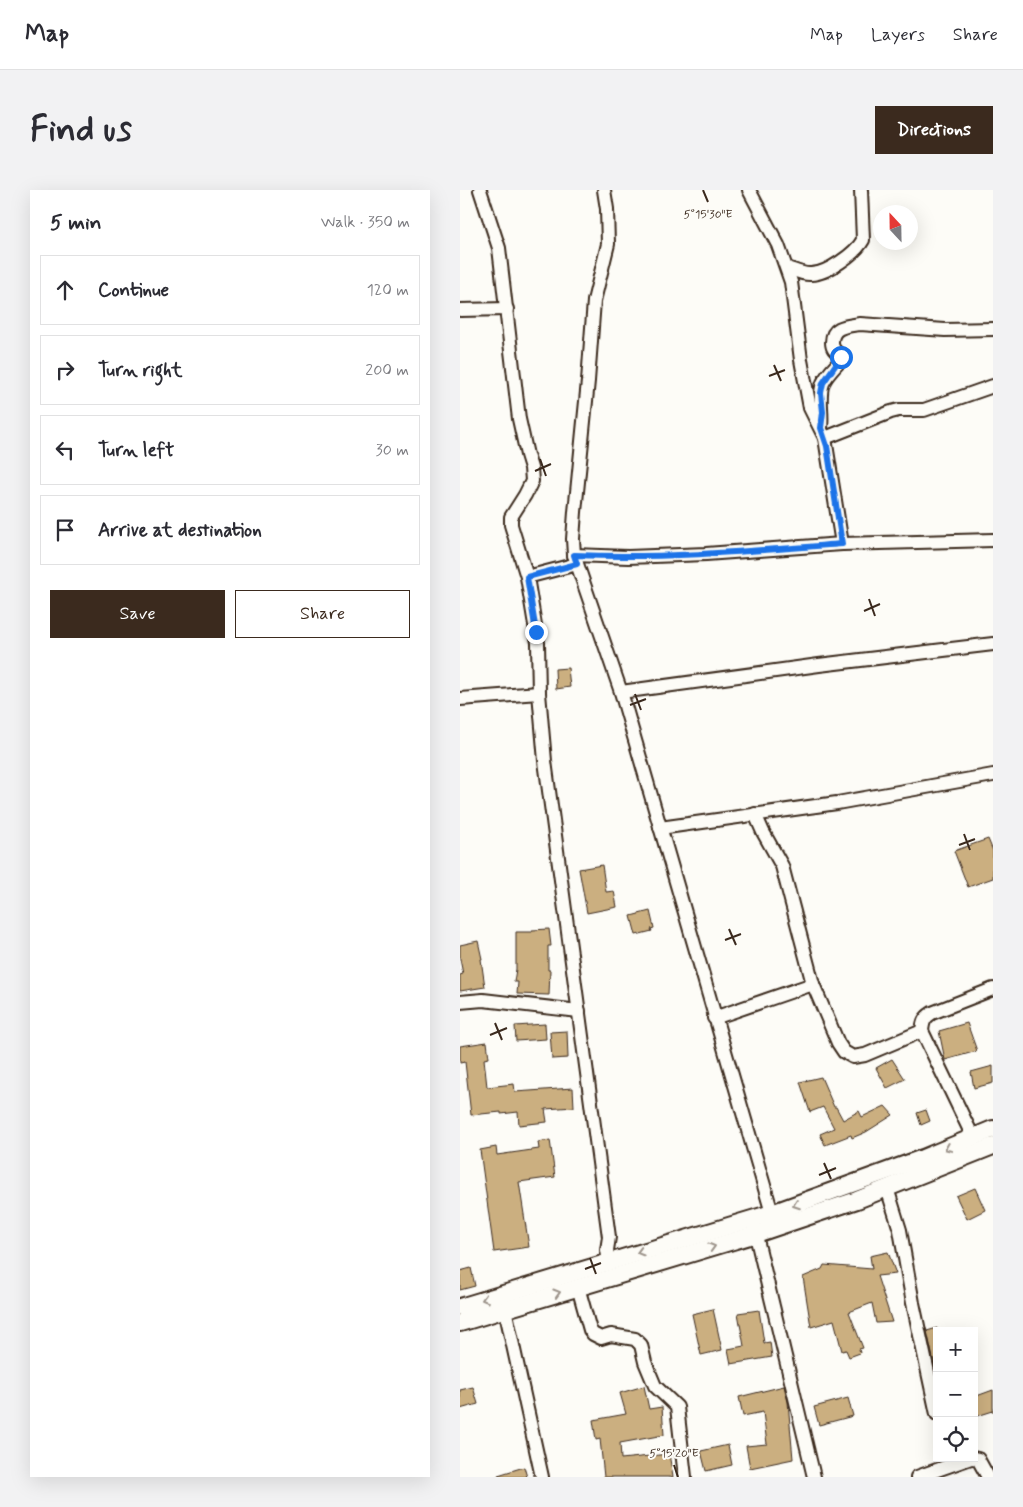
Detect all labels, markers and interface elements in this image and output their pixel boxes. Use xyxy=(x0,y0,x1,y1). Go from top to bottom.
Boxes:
text: Map xyxy=(25,19,69,50)
text: Map xyxy=(810,23,843,47)
text: Layers xyxy=(871,23,925,47)
text: Share xyxy=(953,23,998,47)
button: Directions xyxy=(875,106,993,154)
text: Find us xyxy=(30,107,132,153)
north arrow xyxy=(873,205,918,250)
text: 5°15'30"E xyxy=(683,207,733,223)
text: 5 min xyxy=(50,209,102,237)
text: Walk · 350 m xyxy=(321,212,410,233)
icon: ahead xyxy=(51,276,79,304)
text: Continue xyxy=(98,278,169,303)
text: 120 m xyxy=(367,280,409,301)
route start xyxy=(830,346,853,369)
icon: right xyxy=(51,356,79,384)
text: Turn right xyxy=(98,358,182,383)
text: 200 m xyxy=(365,360,409,381)
icon: left xyxy=(51,436,79,464)
text: Turn left xyxy=(98,438,174,463)
text: 30 m xyxy=(376,440,409,461)
icon: arrive xyxy=(51,516,79,544)
text: Arrive at destination xyxy=(98,518,262,543)
button: Save xyxy=(50,590,225,638)
button: Share xyxy=(235,590,410,638)
route end xyxy=(525,621,548,644)
one-way arrow xyxy=(944,1141,953,1152)
one-way arrow xyxy=(792,1199,800,1209)
one-way arrow xyxy=(708,1242,716,1252)
one-way arrow xyxy=(636,1246,645,1257)
one-way arrow xyxy=(552,1289,560,1299)
one-way arrow xyxy=(481,1294,489,1304)
map controls xyxy=(933,1327,978,1462)
button: + xyxy=(933,1327,978,1372)
button: − xyxy=(933,1372,978,1417)
button: locate xyxy=(933,1417,978,1462)
text: 5°15'20"E xyxy=(649,1446,699,1462)

